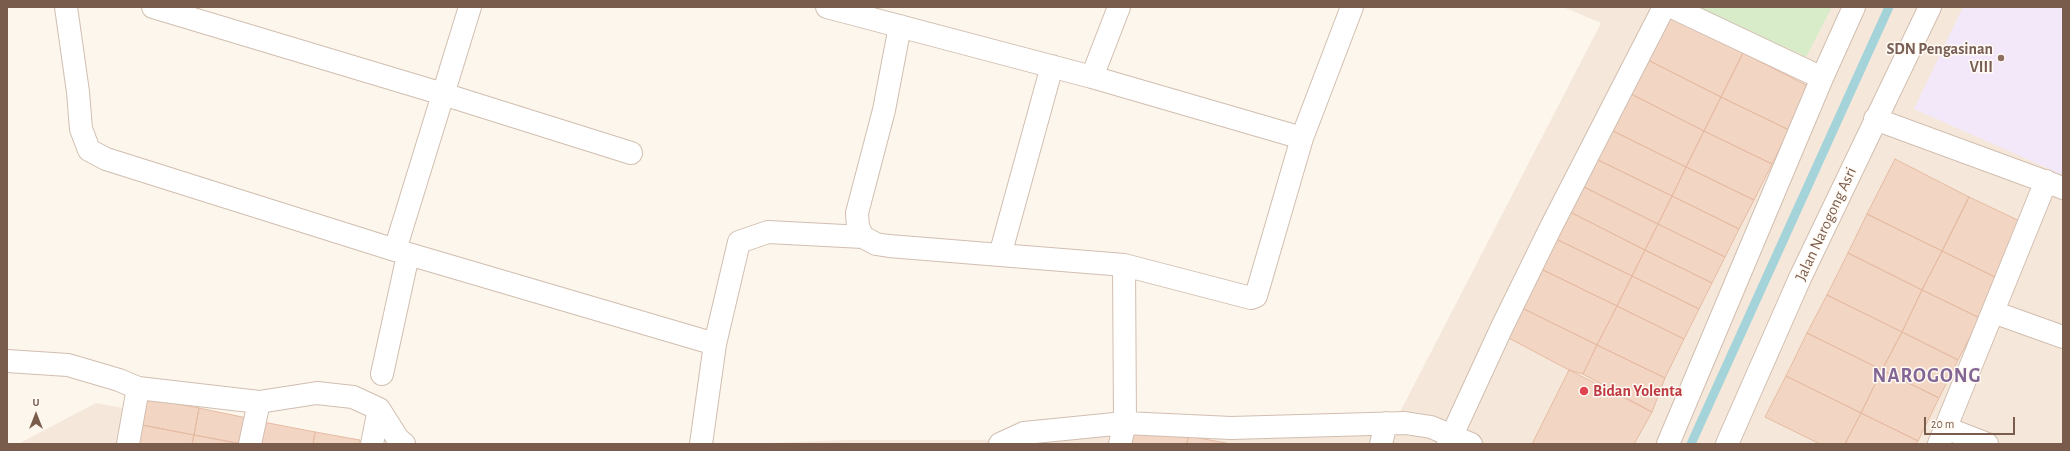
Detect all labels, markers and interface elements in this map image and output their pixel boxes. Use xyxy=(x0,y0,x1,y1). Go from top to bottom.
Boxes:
place label: SDN Pengasinan VIII xyxy=(1886,39,1993,77)
marker: SDN Pengasinan VIII xyxy=(1996,53,2006,63)
street label: Jalan Narogong Asri xyxy=(1791,164,1861,284)
district label: NAROGONG xyxy=(1873,364,1981,388)
place label: Bidan Yolenta xyxy=(1593,381,1682,401)
marker: Bidan Yolenta xyxy=(1578,385,1590,397)
north arrow xyxy=(16,395,56,435)
text: U xyxy=(32,397,40,408)
scale bar xyxy=(1926,409,2017,435)
text: 20 m xyxy=(1931,418,1954,430)

